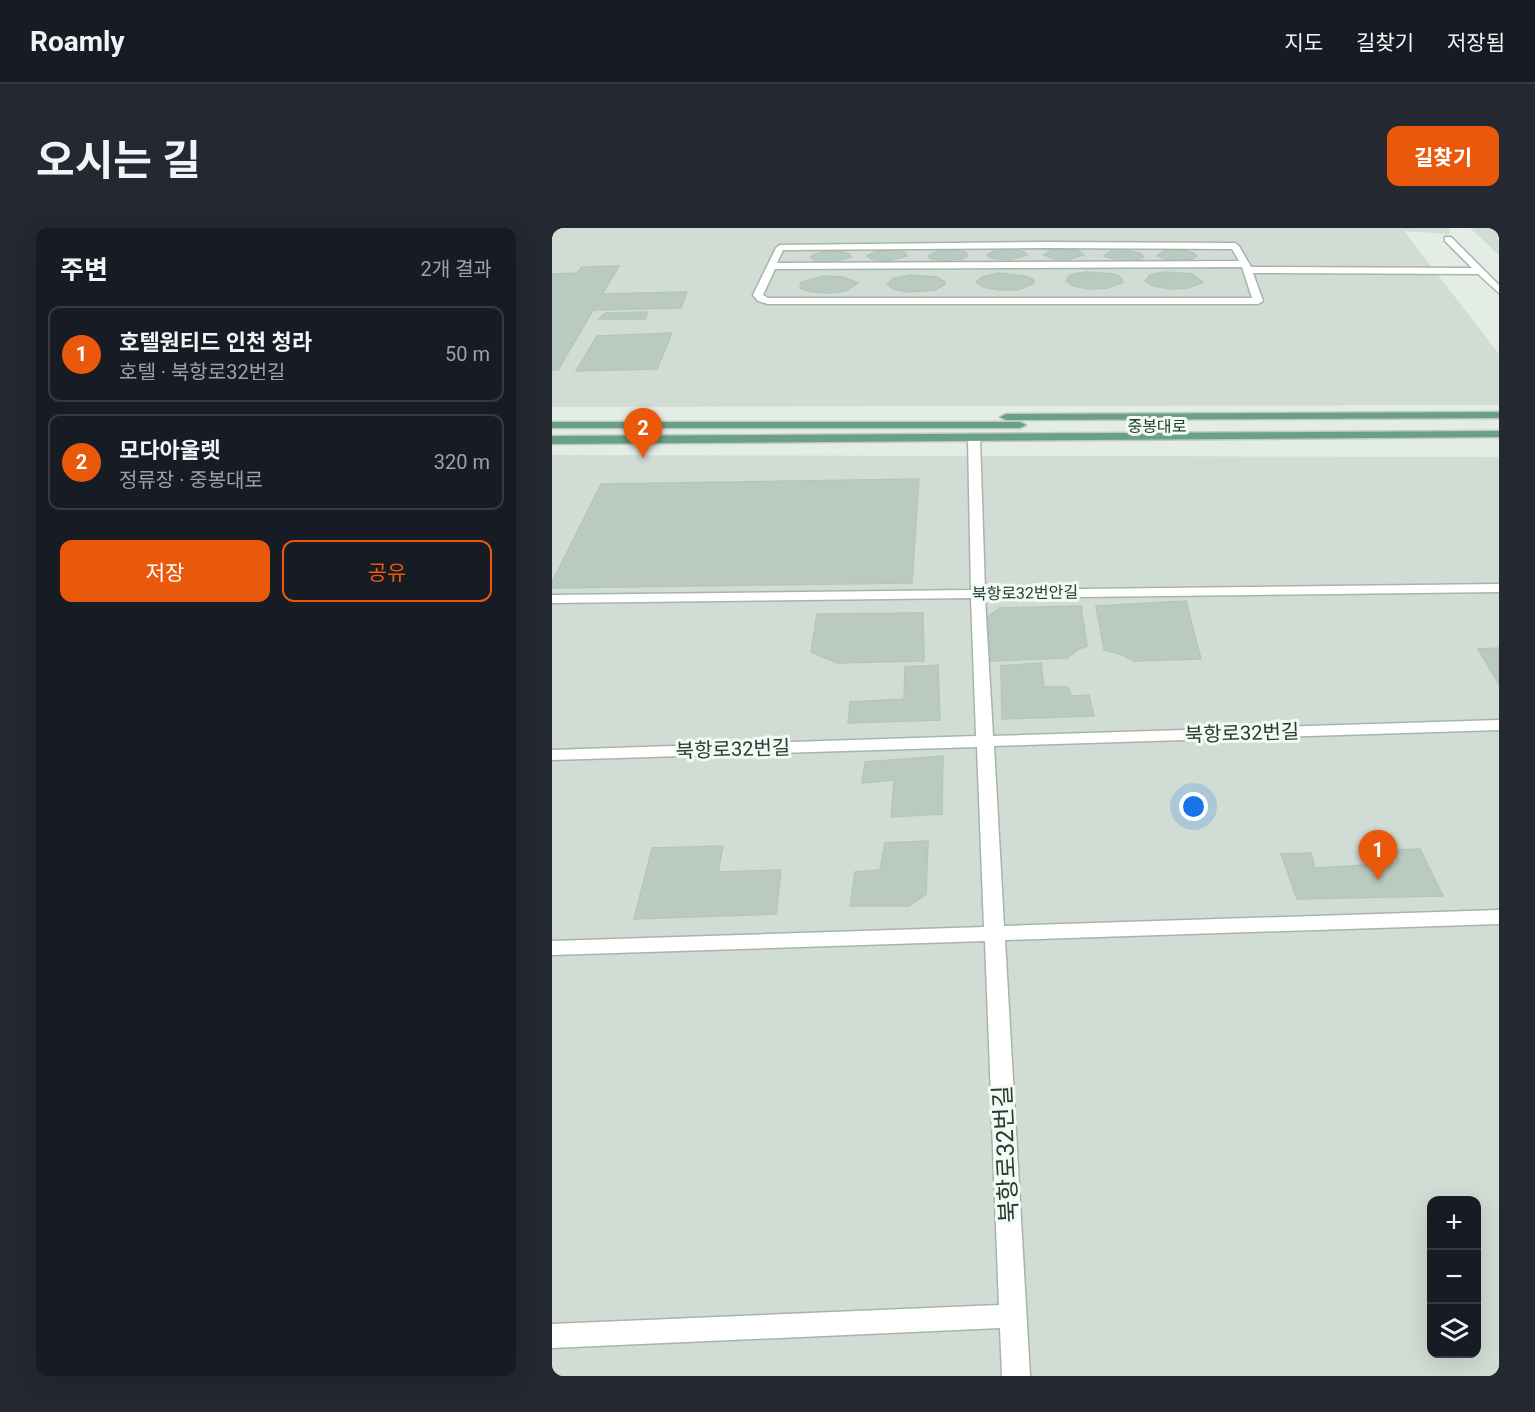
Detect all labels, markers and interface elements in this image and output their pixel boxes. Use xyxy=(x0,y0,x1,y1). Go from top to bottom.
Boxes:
text: Roamly xyxy=(30,25,125,58)
text: 지도 xyxy=(1284,31,1323,55)
text: 길찾기 xyxy=(1356,31,1414,55)
text: 저장됨 xyxy=(1447,31,1505,55)
button: 길찾기 xyxy=(1387,126,1499,186)
text: 오시는 길 xyxy=(36,136,201,185)
text: 주변 xyxy=(60,255,108,285)
text: 2개 결과 xyxy=(421,257,492,281)
text: 호텔원티드 인천 청라 xyxy=(119,330,312,355)
text: 1 xyxy=(76,342,87,366)
text: 50 m xyxy=(445,342,490,366)
text: 호텔 · 북항로32번길 xyxy=(119,360,285,384)
pin: 2 xyxy=(624,408,662,458)
street label: 중봉대로 xyxy=(1128,417,1187,436)
text: 모다아울렛 xyxy=(119,438,220,463)
text: 2 xyxy=(76,450,87,474)
text: 320 m xyxy=(434,450,490,474)
text: 정류장 · 중봉대로 xyxy=(119,468,263,492)
button: 저장 xyxy=(60,540,270,602)
button: 공유 xyxy=(282,540,492,602)
street label: 북항로32번안길 xyxy=(972,583,1078,603)
street label: 북항로32번길 xyxy=(1184,719,1300,747)
street label: 북항로32번길 xyxy=(675,735,791,763)
your location xyxy=(1179,792,1208,821)
pin: 1 xyxy=(1358,830,1398,880)
street label: 북항로32번길 xyxy=(988,1085,1024,1223)
map controls xyxy=(1427,1196,1481,1358)
button: + xyxy=(1427,1196,1481,1250)
button: − xyxy=(1427,1250,1481,1304)
button: layers xyxy=(1427,1304,1481,1358)

